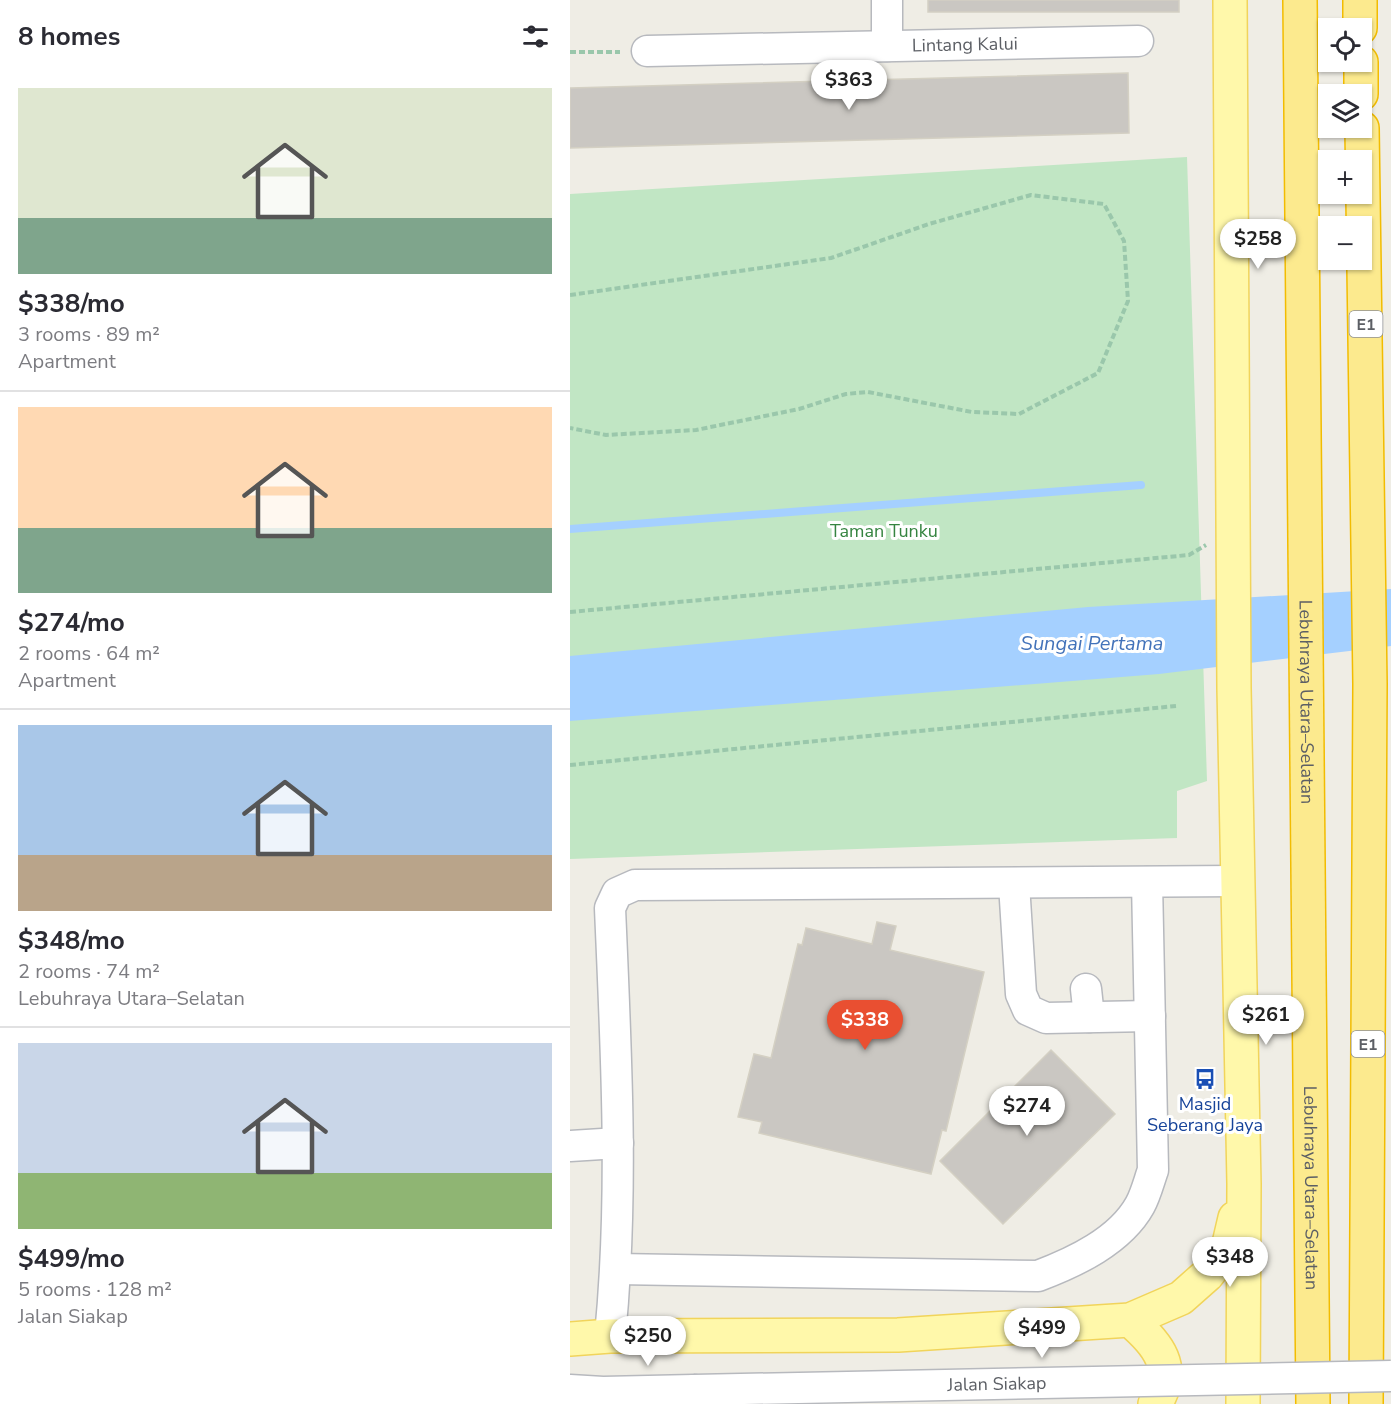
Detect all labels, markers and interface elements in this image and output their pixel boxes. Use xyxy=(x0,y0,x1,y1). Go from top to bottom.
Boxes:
map controls xyxy=(1318,18,1372,270)
button: locate xyxy=(1318,18,1372,72)
text: 8 homes xyxy=(18,19,120,54)
icon: filters xyxy=(519,20,552,53)
street label: Lintang Kalui xyxy=(912,31,1018,58)
pin: $363 xyxy=(813,60,885,111)
text: $363 xyxy=(825,66,873,93)
button: layers xyxy=(1318,84,1372,138)
icon: home xyxy=(231,127,339,235)
button: + xyxy=(1318,150,1372,204)
button: − xyxy=(1318,216,1372,270)
pin: $258 xyxy=(1222,219,1294,270)
text: $258 xyxy=(1234,225,1282,252)
text: $338/mo xyxy=(18,286,125,321)
road number: E1 xyxy=(1350,311,1382,337)
text: 3 rooms · 89 m² xyxy=(18,321,160,348)
text: Apartment xyxy=(18,348,116,375)
icon: home xyxy=(231,446,339,554)
park label: Taman Tunku xyxy=(830,519,938,543)
street label: Lebuhraya Utara–Selatan xyxy=(1294,600,1319,804)
text: $274/mo xyxy=(18,605,125,640)
water label: Sungai Pertama xyxy=(1021,630,1163,657)
text: 2 rooms · 64 m² xyxy=(18,640,160,667)
text: Apartment xyxy=(18,667,116,694)
icon: home xyxy=(231,764,339,872)
text: $348/mo xyxy=(18,923,125,958)
text: 2 rooms · 74 m² xyxy=(18,958,160,985)
text: Lebuhraya Utara–Selatan xyxy=(18,985,245,1012)
pin: $261 xyxy=(1230,995,1302,1046)
pin: $338 xyxy=(829,1000,901,1051)
text: $261 xyxy=(1242,1001,1290,1028)
text: $338 xyxy=(841,1006,889,1033)
road number: E1 xyxy=(1352,1031,1384,1057)
bus stop icon: Masjid Seberang Jaya xyxy=(1193,1067,1217,1091)
icon: home xyxy=(231,1082,339,1190)
pin: $274 xyxy=(991,1086,1063,1137)
street label: Lebuhraya Utara–Selatan xyxy=(1298,1086,1324,1290)
text: $274 xyxy=(1003,1092,1051,1119)
place label: Masjid Seberang Jaya xyxy=(1147,1092,1263,1137)
pin: $348 xyxy=(1194,1237,1266,1288)
text: $499/mo xyxy=(18,1241,125,1276)
text: $348 xyxy=(1206,1243,1254,1270)
text: 5 rooms · 128 m² xyxy=(18,1276,172,1303)
text: Jalan Siakap xyxy=(18,1303,128,1330)
pin: $499 xyxy=(1006,1308,1078,1359)
text: $499 xyxy=(1018,1314,1066,1341)
pin: $250 xyxy=(612,1316,684,1367)
text: $250 xyxy=(624,1322,672,1349)
street label: Jalan Siakap xyxy=(946,1371,1047,1397)

